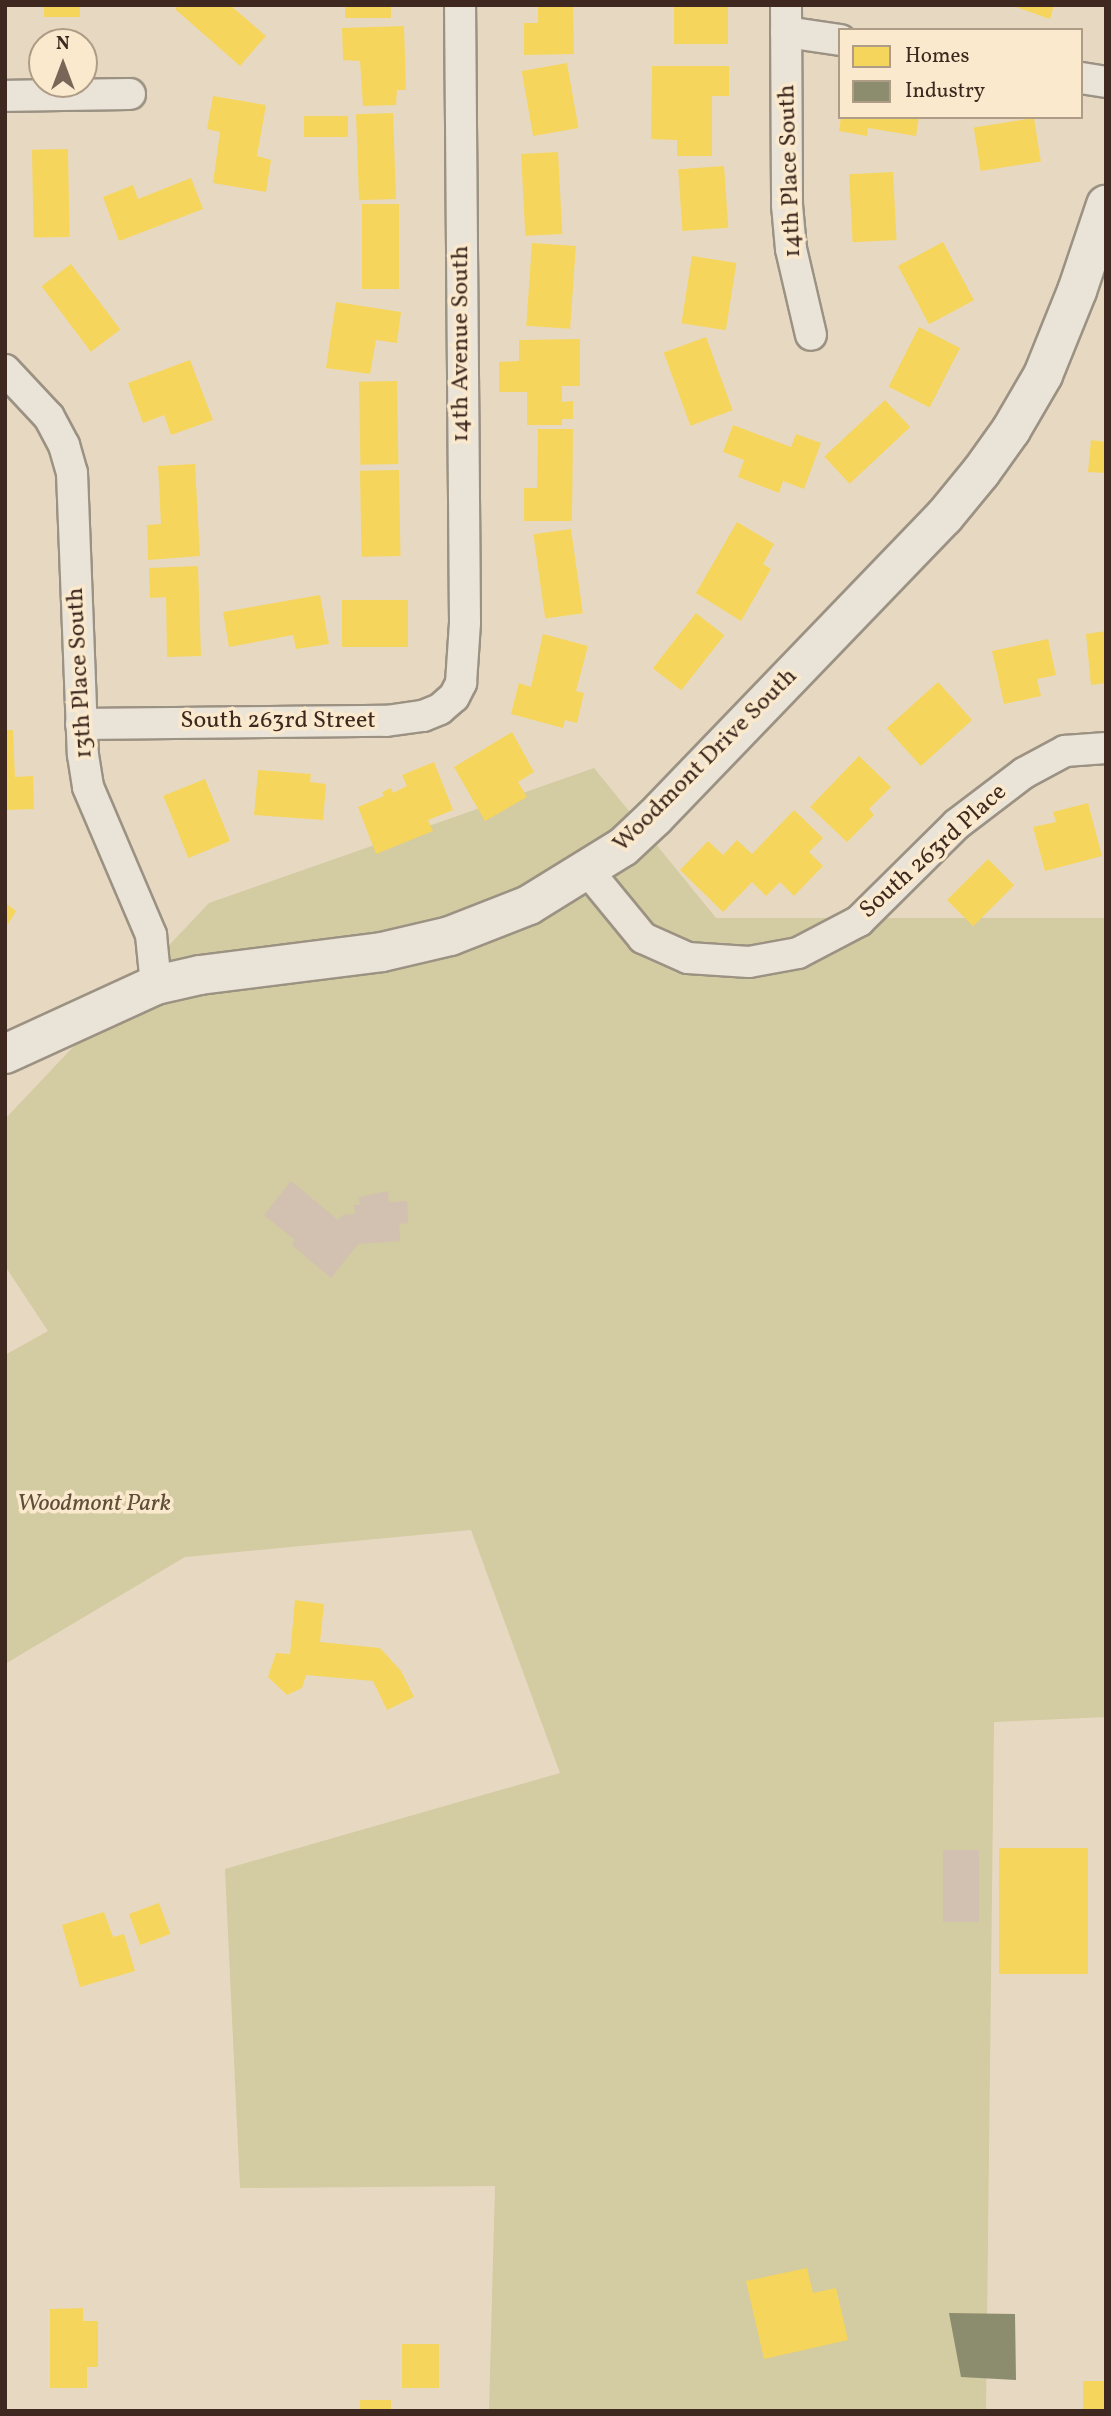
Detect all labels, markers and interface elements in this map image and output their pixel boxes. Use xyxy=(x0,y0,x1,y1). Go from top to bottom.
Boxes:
north arrow xyxy=(28,28,98,98)
legend xyxy=(838,28,1083,119)
text: N xyxy=(56,31,70,57)
text: Homes xyxy=(905,42,970,71)
text: Industry xyxy=(905,77,985,106)
street label: 14th Place South xyxy=(774,84,808,258)
street label: 14th Avenue South xyxy=(448,246,476,442)
street label: 13th Place South xyxy=(62,587,100,759)
street label: Woodmont Drive South xyxy=(608,663,804,859)
street label: South 263rd Street xyxy=(180,708,376,736)
street label: South 263rd Place xyxy=(855,779,1013,925)
park label: Woodmont Park xyxy=(17,1491,171,1519)

